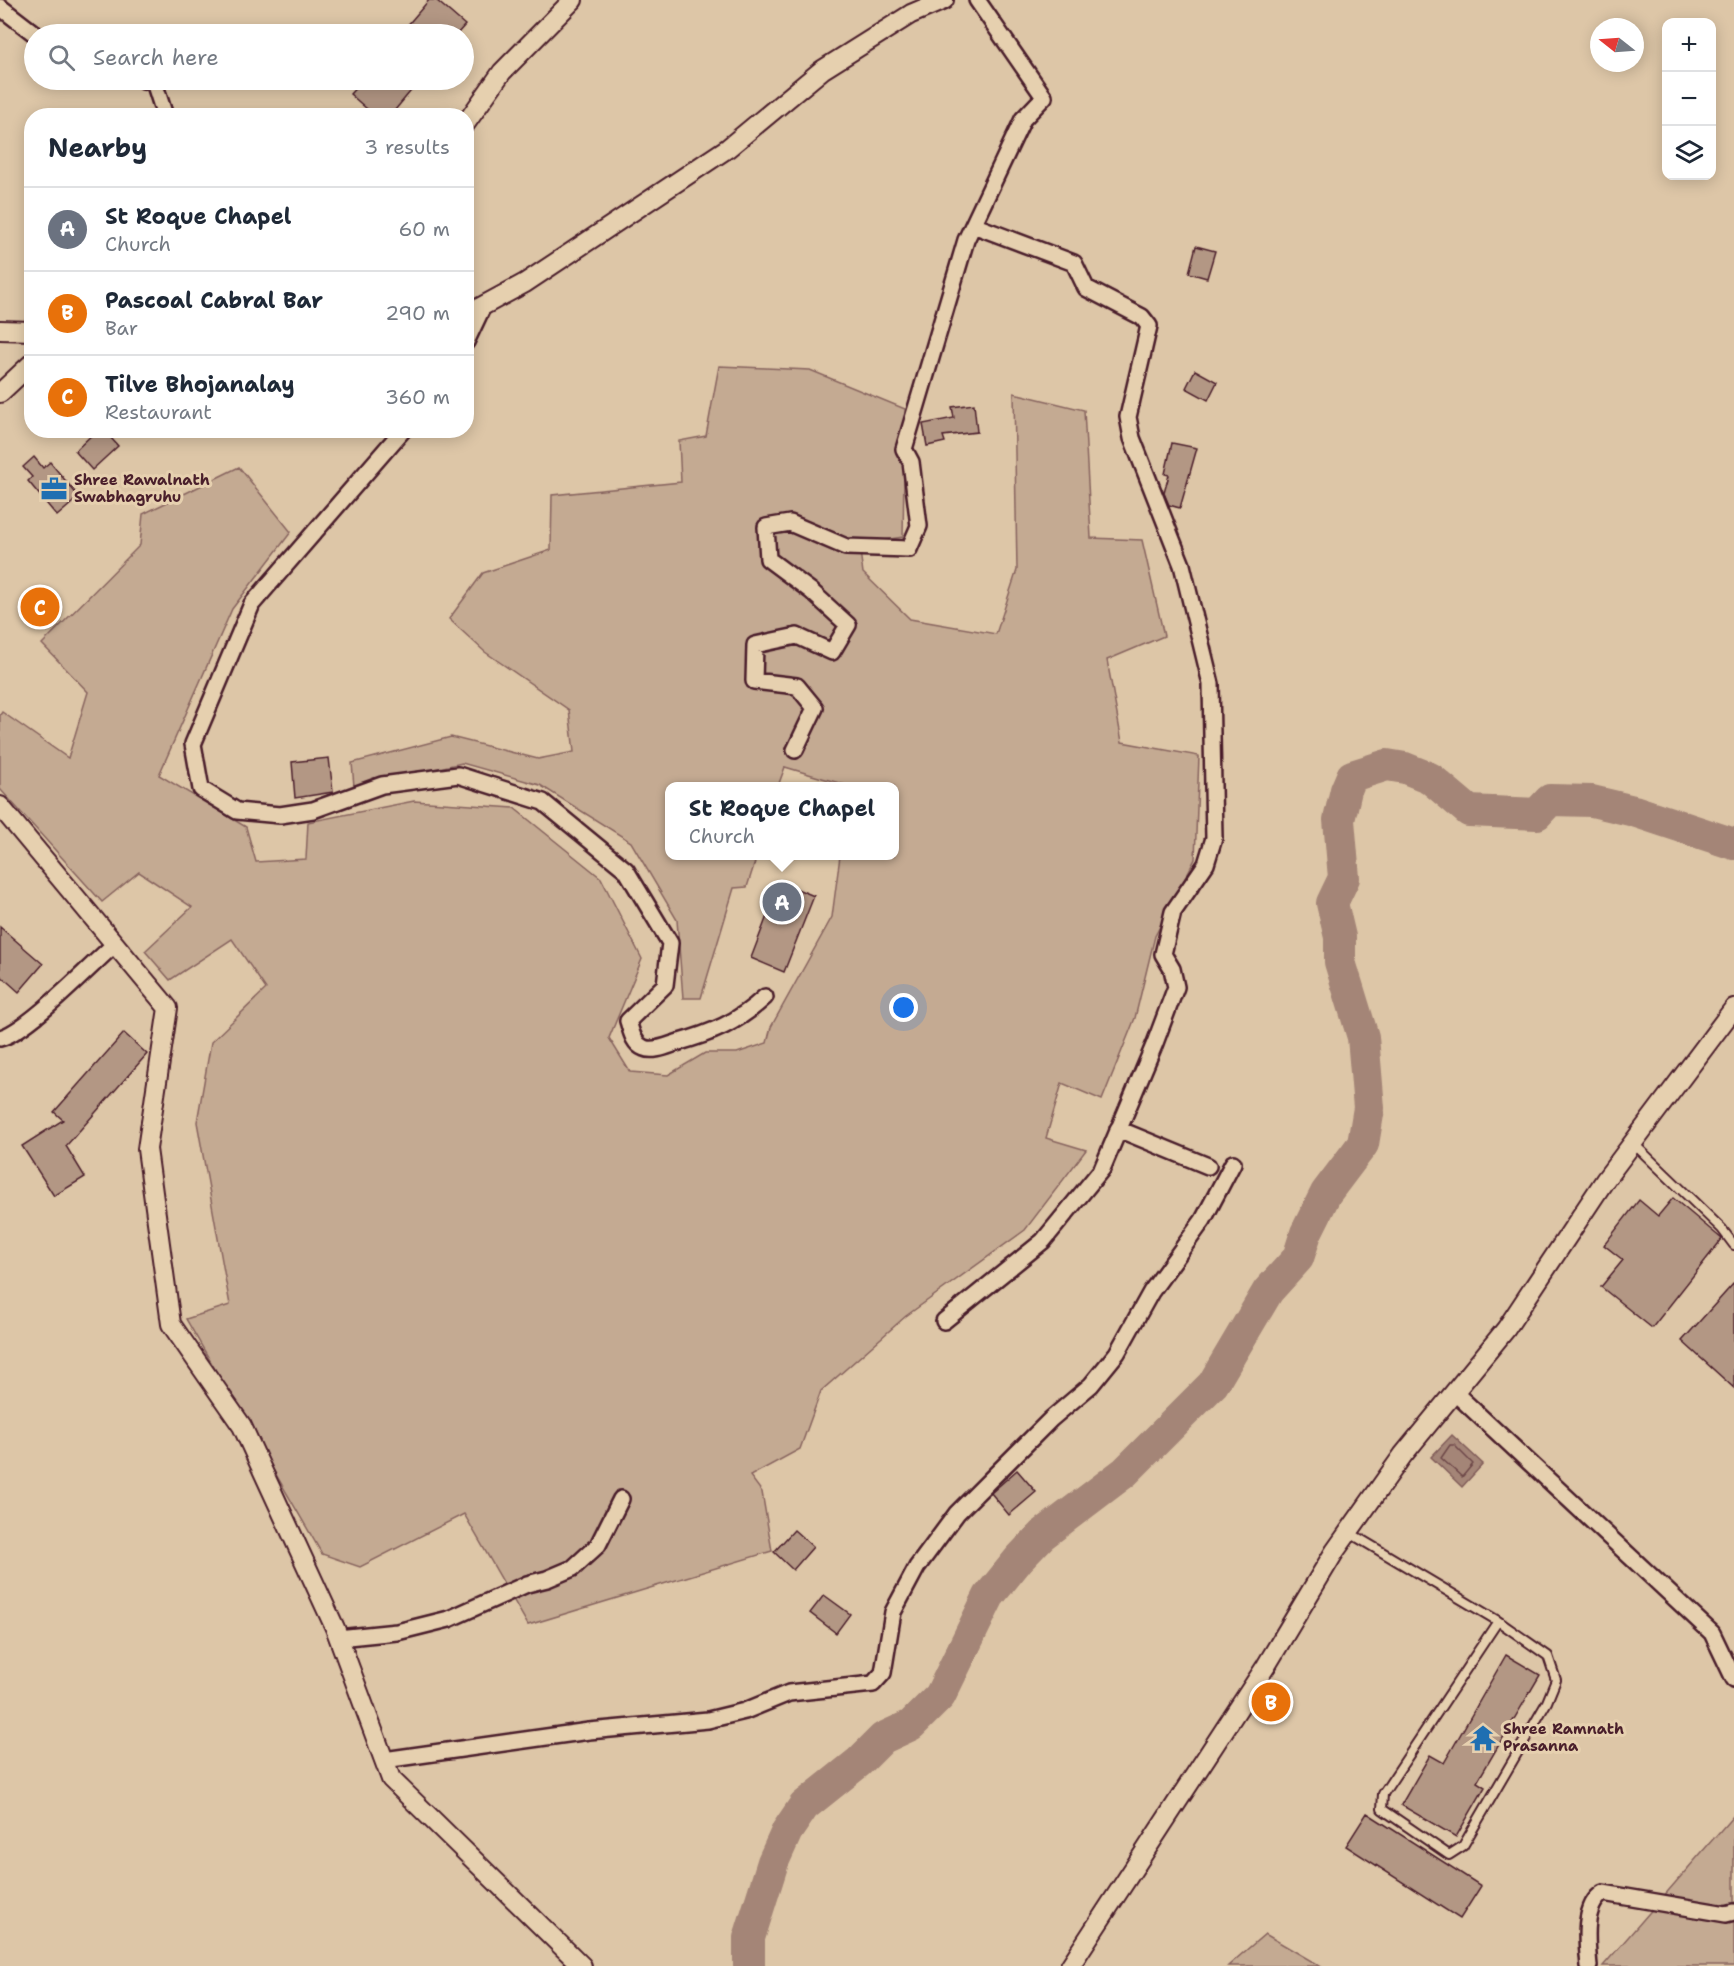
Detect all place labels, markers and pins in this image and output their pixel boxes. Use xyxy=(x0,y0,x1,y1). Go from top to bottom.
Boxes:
place label: Shree Rawalnath Swabhagruhu xyxy=(74,470,210,507)
office icon: Shree Rawalnath Swabhagruhu xyxy=(39,474,69,504)
pin: C xyxy=(20,584,60,630)
pin: A xyxy=(762,880,802,924)
pin: B xyxy=(1252,1680,1290,1724)
place label: Shree Ramnath Prasanna xyxy=(1503,1719,1624,1756)
temple icon: Shree Ramnath Prasanna xyxy=(1468,1723,1498,1753)

